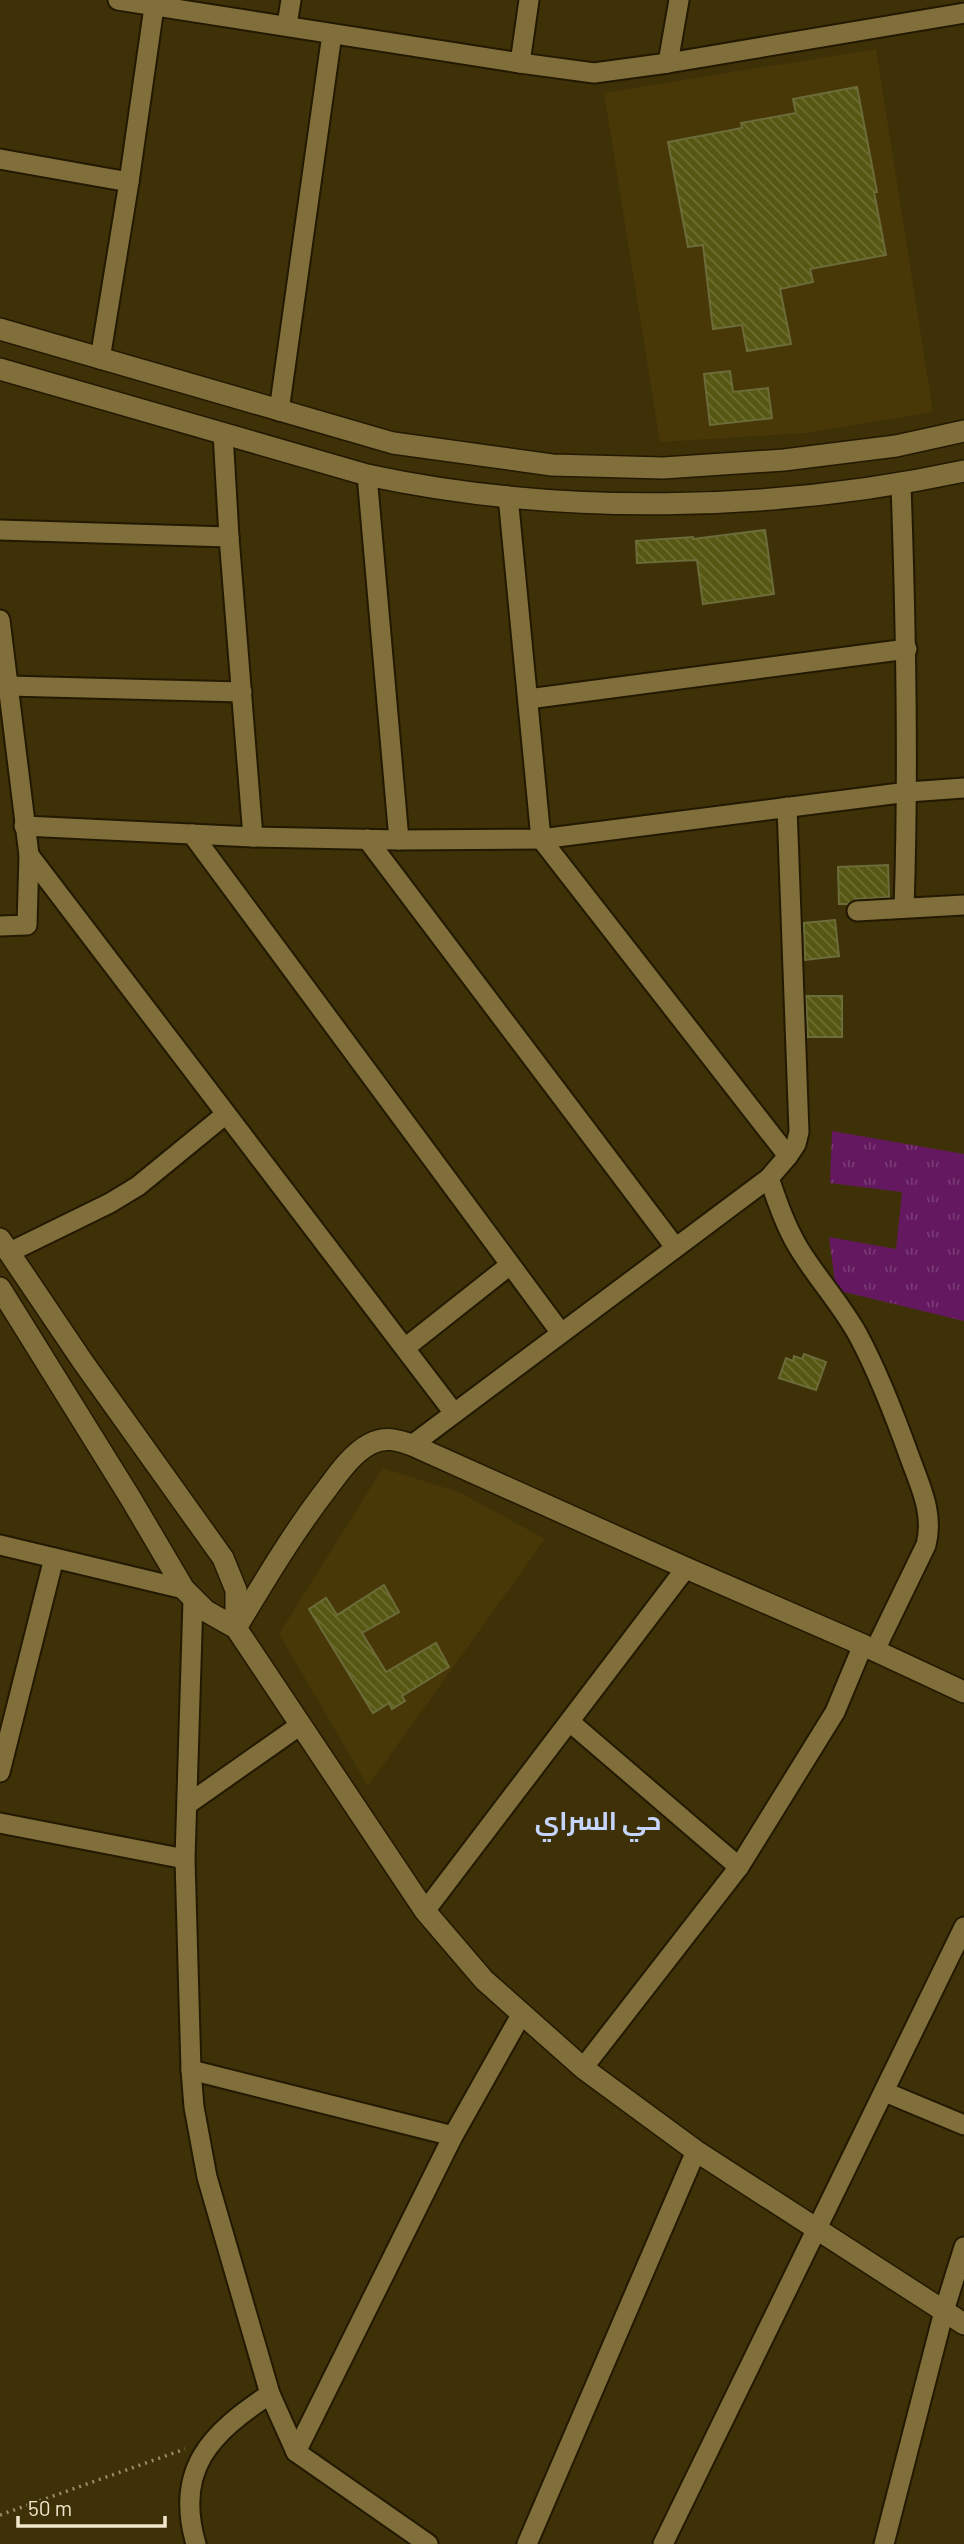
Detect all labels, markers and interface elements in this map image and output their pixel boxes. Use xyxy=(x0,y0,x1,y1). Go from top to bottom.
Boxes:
district label: حي السراي xyxy=(535,1804,661,1842)
scale bar xyxy=(18,2484,164,2528)
text: 50 m xyxy=(28,2495,72,2520)

